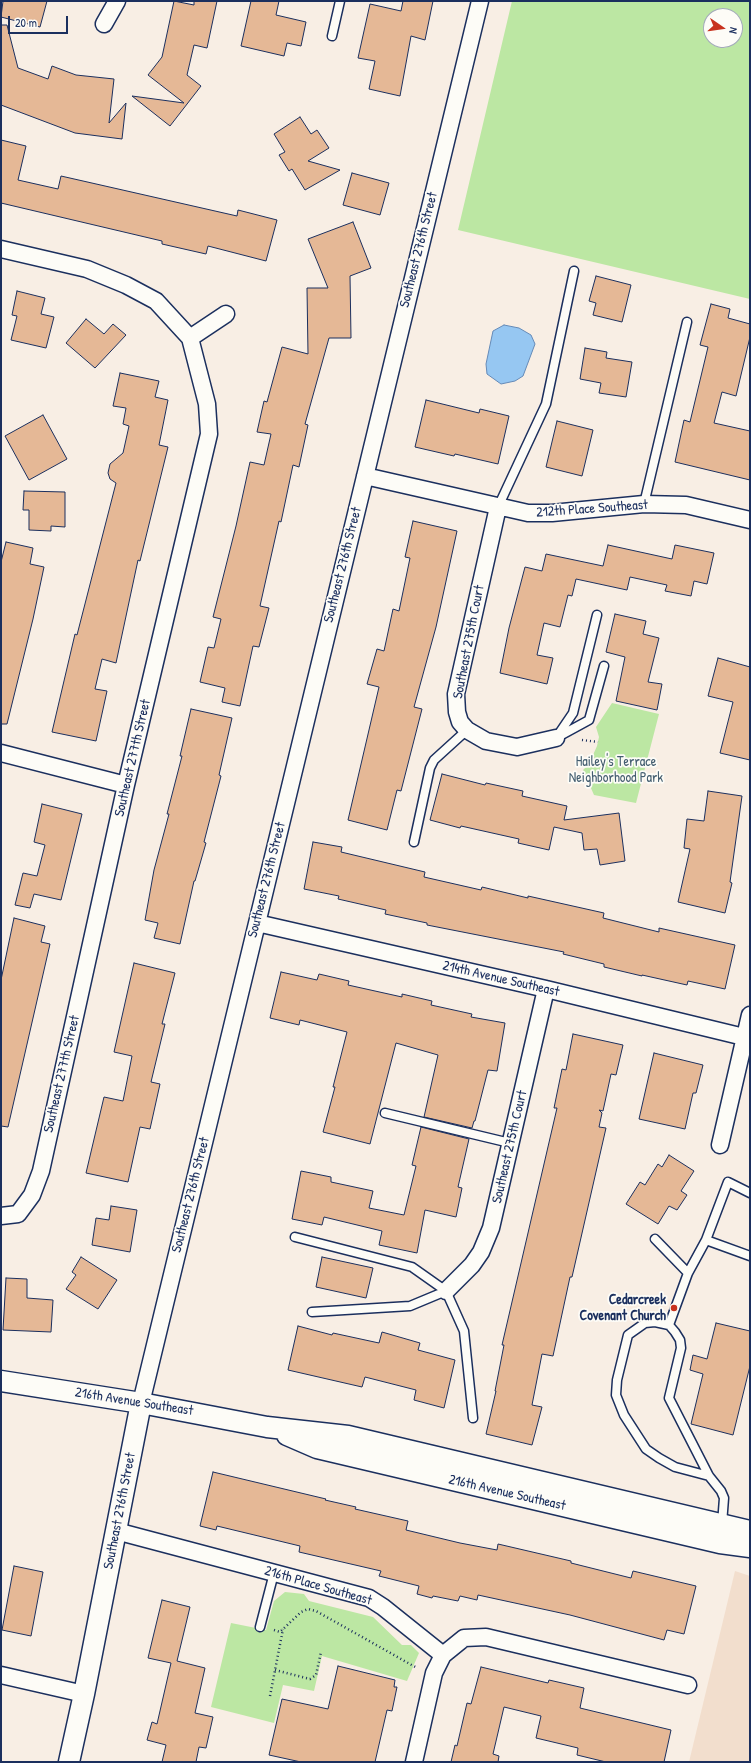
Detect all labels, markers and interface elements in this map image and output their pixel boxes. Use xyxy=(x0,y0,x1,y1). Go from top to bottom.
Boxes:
scale bar xyxy=(10,8,70,34)
north arrow xyxy=(703,8,743,48)
text: 20 m xyxy=(15,14,37,31)
text: N xyxy=(726,26,741,35)
street label: Southeast 276th Street xyxy=(397,191,441,309)
street label: 212th Place Southeast xyxy=(536,497,648,521)
street label: Southeast 276th Street xyxy=(321,506,365,624)
street label: Southeast 275th Court xyxy=(450,584,488,700)
street label: Southeast 277th Street xyxy=(111,698,155,818)
park label: Hailey's Terrace Neighborhood Park xyxy=(569,754,663,786)
street label: Southeast 276th Street xyxy=(245,821,289,939)
street label: 214th Avenue Southeast xyxy=(441,957,561,1001)
street label: Southeast 277th Street xyxy=(40,1014,84,1134)
street label: Southeast 275th Court xyxy=(489,1089,531,1205)
street label: Southeast 276th Street xyxy=(169,1136,213,1254)
place label: Cedarcreek Covenant Church xyxy=(579,1292,666,1324)
marker: Cedarcreek Covenant Church xyxy=(669,1303,679,1313)
street label: 216th Avenue Southeast xyxy=(74,1384,194,1420)
street label: Southeast 276th Street xyxy=(100,1451,140,1571)
street label: 216th Avenue Southeast xyxy=(447,1471,567,1515)
street label: 216th Place Southeast xyxy=(262,1563,374,1609)

